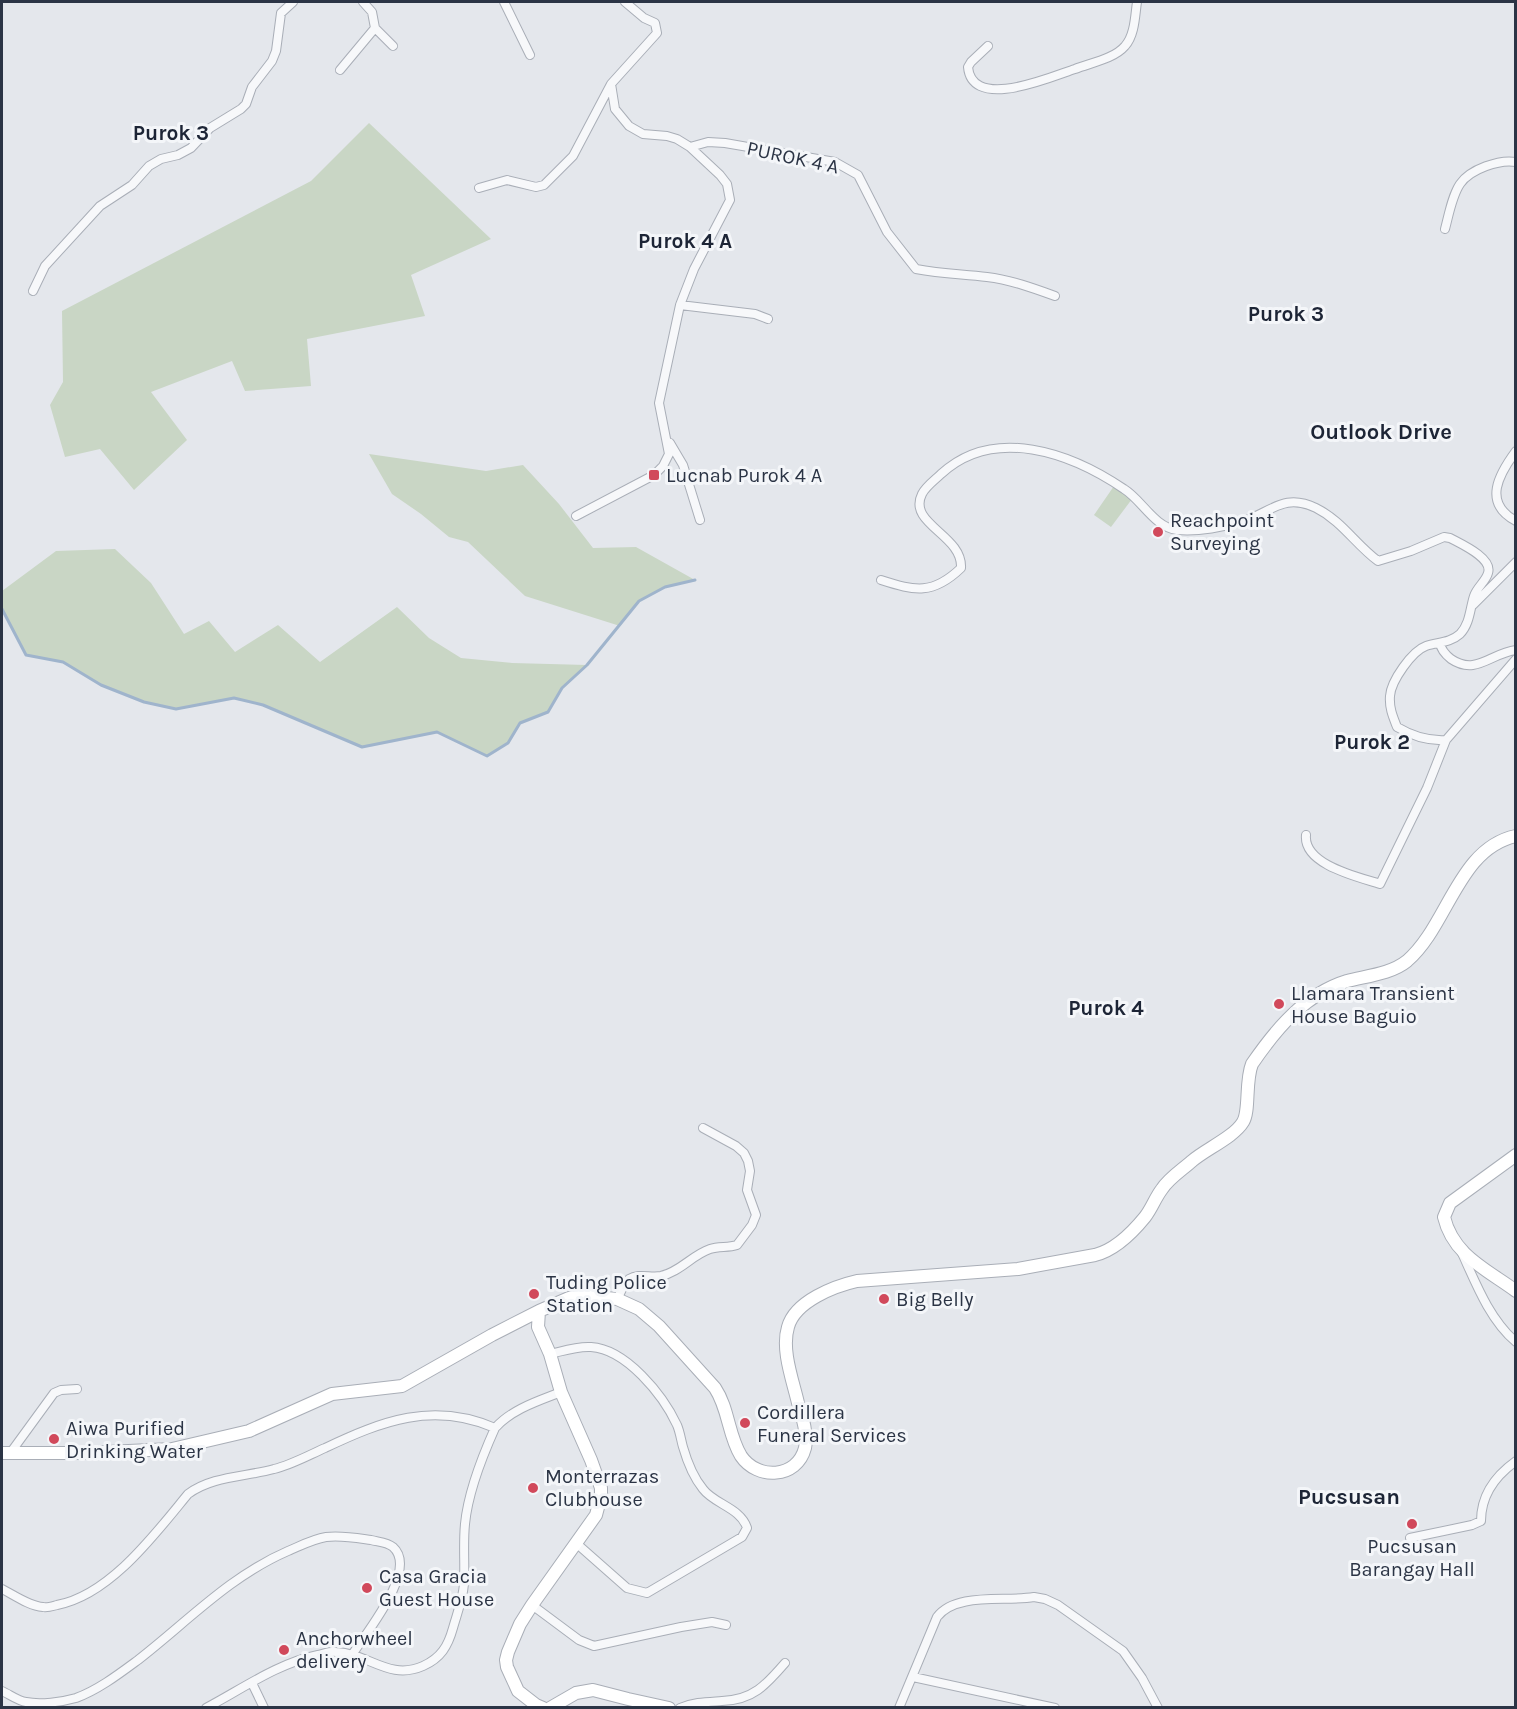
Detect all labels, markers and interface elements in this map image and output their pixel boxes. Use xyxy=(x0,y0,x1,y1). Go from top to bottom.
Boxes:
district label: Purok 3 xyxy=(133,121,209,145)
street label: PUROK 4 A xyxy=(745,137,841,178)
district label: Purok 4 A xyxy=(638,229,732,253)
district label: Purok 3 xyxy=(1248,302,1324,326)
district label: Outlook Drive xyxy=(1310,419,1452,445)
place label: Lucnab Purok 4 A xyxy=(666,464,822,487)
marker: Lucnab Purok 4 A xyxy=(647,468,661,482)
place label: Reachpoint Surveying xyxy=(1170,509,1275,555)
marker: Reachpoint Surveying xyxy=(1151,525,1165,539)
district label: Purok 2 xyxy=(1334,730,1410,754)
place label: Llamara Transient House Baguio xyxy=(1291,982,1455,1028)
district label: Purok 4 xyxy=(1068,996,1144,1020)
marker: Llamara Transient House Baguio xyxy=(1272,997,1286,1011)
place label: Tuding Police Station xyxy=(546,1271,667,1317)
marker: Tuding Police Station xyxy=(527,1287,541,1301)
place label: Big Belly xyxy=(896,1288,974,1311)
marker: Big Belly xyxy=(877,1292,891,1306)
place label: Cordillera Funeral Services xyxy=(757,1401,907,1447)
marker: Cordillera Funeral Services xyxy=(738,1416,752,1430)
place label: Aiwa Purified Drinking Water xyxy=(66,1417,204,1463)
marker: Aiwa Purified Drinking Water xyxy=(47,1432,61,1446)
place label: Monterrazas Clubhouse xyxy=(545,1465,659,1511)
marker: Monterrazas Clubhouse xyxy=(526,1481,540,1495)
district label: Pucsusan xyxy=(1298,1484,1400,1510)
marker: Pucsusan Barangay Hall xyxy=(1405,1517,1419,1531)
place label: Pucsusan Barangay Hall xyxy=(1349,1535,1475,1581)
place label: Casa Gracia Guest House xyxy=(379,1565,494,1611)
marker: Casa Gracia Guest House xyxy=(360,1581,374,1595)
place label: Anchorwheel delivery xyxy=(296,1627,413,1673)
marker: Anchorwheel delivery xyxy=(277,1643,291,1657)

